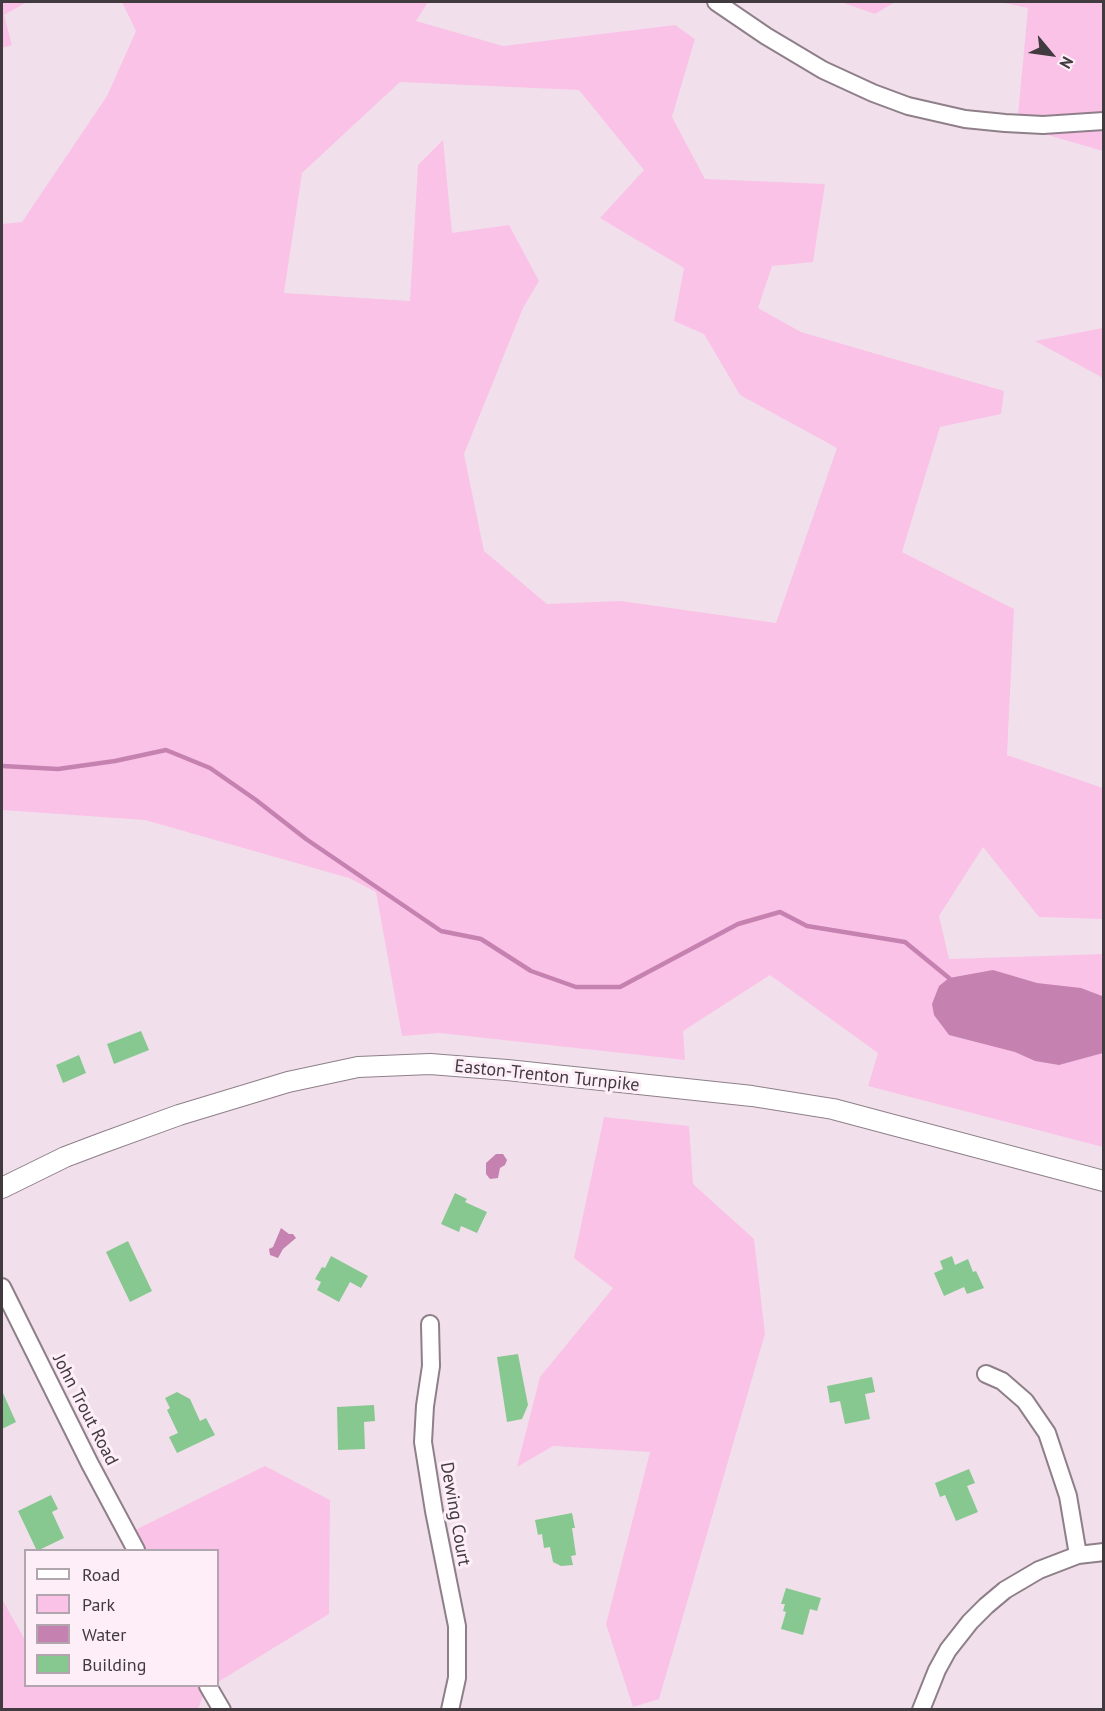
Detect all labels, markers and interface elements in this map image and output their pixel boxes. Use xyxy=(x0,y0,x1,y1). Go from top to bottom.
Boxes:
north arrow xyxy=(1021,24,1081,84)
text: N xyxy=(1055,53,1078,72)
street label: Easton-Trenton Turnpike xyxy=(453,1056,641,1096)
street label: John Trout Road xyxy=(48,1351,122,1469)
street label: Dewing Court xyxy=(435,1460,475,1568)
legend xyxy=(24,1549,219,1687)
text: Road xyxy=(82,1563,120,1586)
text: Park xyxy=(82,1593,115,1616)
text: Water xyxy=(82,1623,126,1646)
text: Building xyxy=(82,1653,146,1676)

